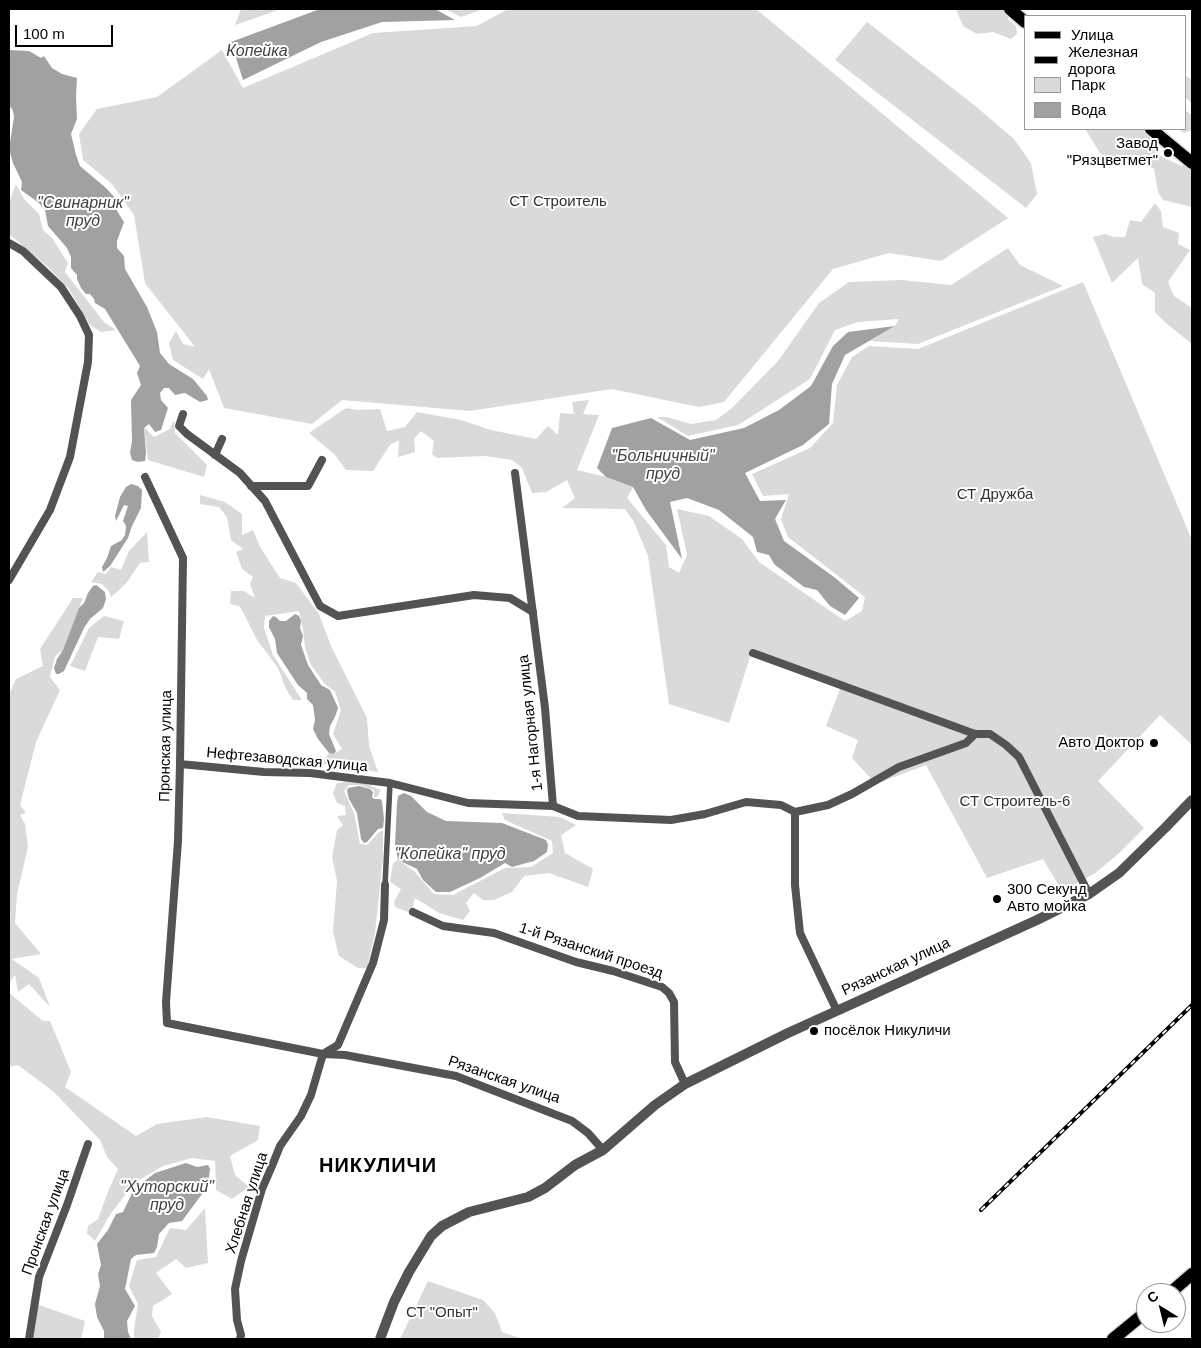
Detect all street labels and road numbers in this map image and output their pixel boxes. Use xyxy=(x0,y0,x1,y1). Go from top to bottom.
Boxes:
street label: 1-я Нагорная улица xyxy=(515,654,547,792)
street label: Пронская улица xyxy=(156,690,176,802)
street label: Нефтезаводская улица xyxy=(206,744,368,776)
street label: 1-й Рязанский проезд xyxy=(517,919,665,983)
street label: Рязанская улица xyxy=(839,934,953,1000)
street label: Рязанская улица xyxy=(446,1052,562,1108)
street label: Хлебная улица xyxy=(222,1150,272,1256)
street label: Пронская улица xyxy=(18,1166,74,1278)

